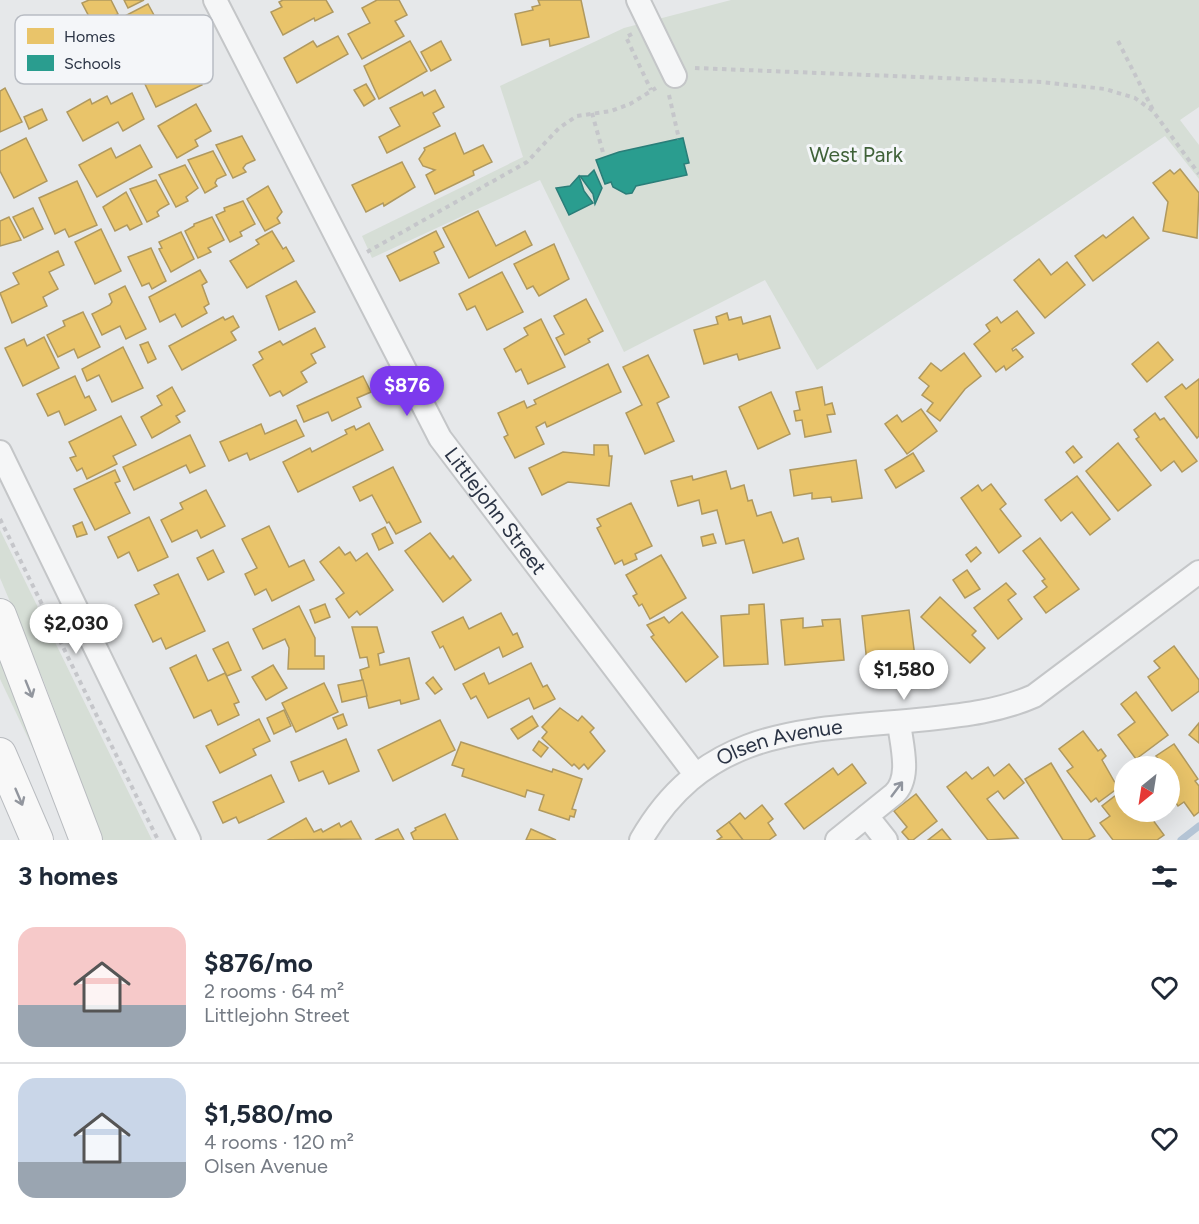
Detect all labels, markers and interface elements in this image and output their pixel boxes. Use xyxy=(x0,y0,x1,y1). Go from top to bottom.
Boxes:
legend xyxy=(15,15,213,84)
text: Homes xyxy=(64,27,115,46)
text: Schools xyxy=(64,54,121,73)
park label: West Park xyxy=(809,142,904,167)
pin: $876 xyxy=(371,366,443,417)
text: $876 xyxy=(384,373,430,397)
street label: Littlejohn Street xyxy=(440,442,552,579)
pin: $2,030 xyxy=(27,604,125,655)
text: $2,030 xyxy=(44,611,108,635)
pin: $1,580 xyxy=(855,650,953,701)
text: $1,580 xyxy=(873,657,935,681)
one-way arrow xyxy=(24,680,35,698)
street label: Olsen Avenue xyxy=(712,714,844,771)
north arrow xyxy=(1114,756,1180,822)
map controls xyxy=(1114,756,1180,822)
one-way arrow xyxy=(891,781,904,797)
one-way arrow xyxy=(14,788,25,806)
text: 3 homes xyxy=(18,860,118,892)
icon: filters xyxy=(1148,860,1181,893)
text: $876/mo xyxy=(204,947,313,979)
icon: home xyxy=(66,951,138,1023)
icon: heart xyxy=(1148,971,1181,1004)
text: 2 rooms · 64 m² xyxy=(204,979,344,1003)
text: Littlejohn Street xyxy=(204,1003,350,1027)
text: $1,580/mo xyxy=(204,1098,333,1130)
icon: home xyxy=(66,1102,138,1174)
icon: heart xyxy=(1148,1122,1181,1155)
text: 4 rooms · 120 m² xyxy=(204,1130,354,1154)
text: Olsen Avenue xyxy=(204,1154,328,1178)

